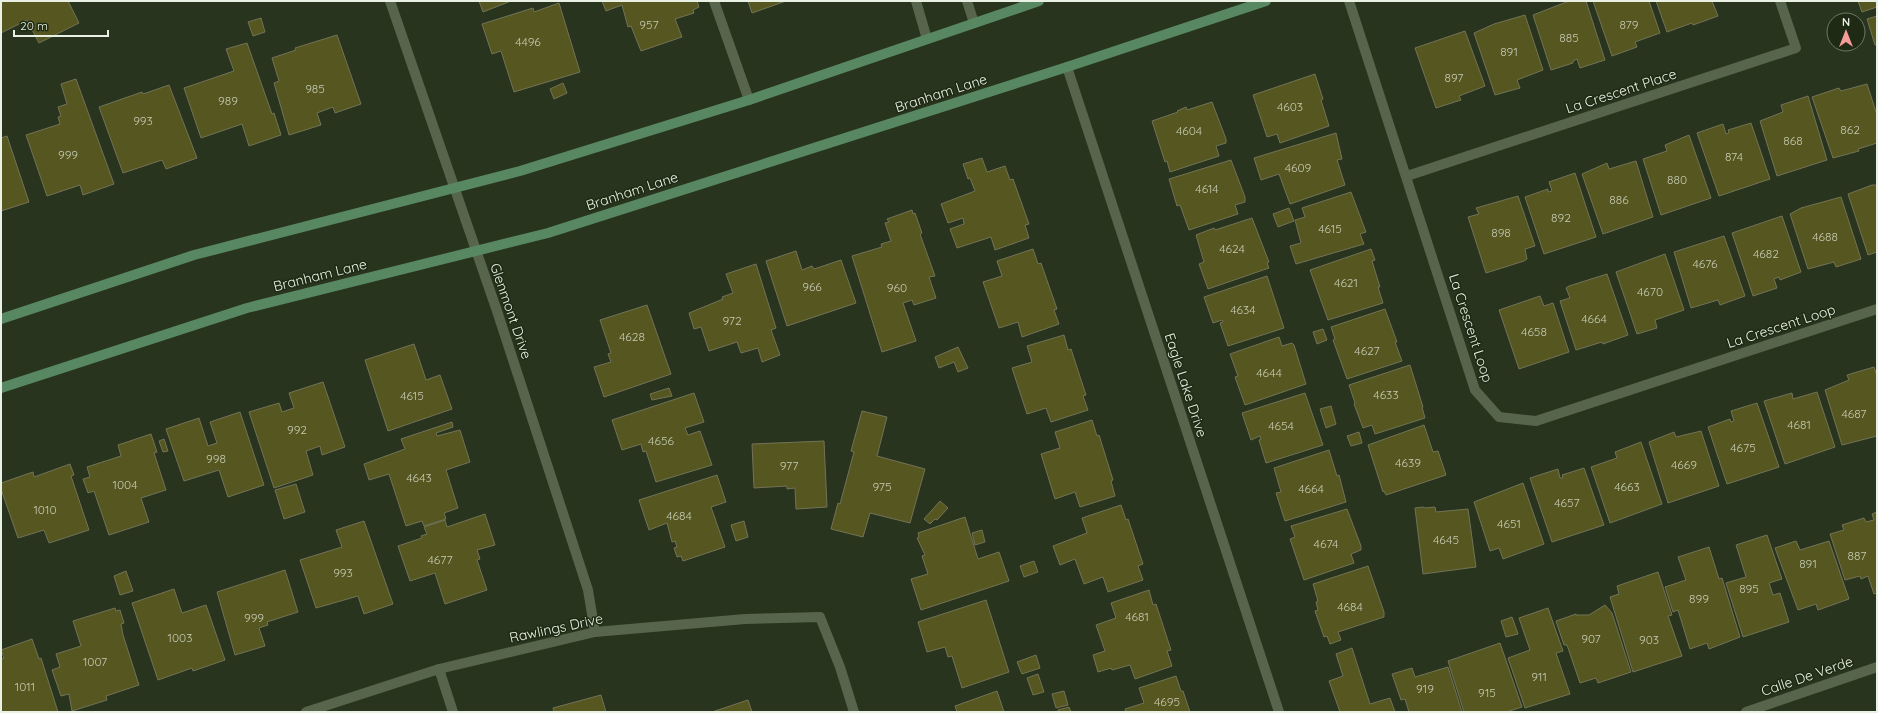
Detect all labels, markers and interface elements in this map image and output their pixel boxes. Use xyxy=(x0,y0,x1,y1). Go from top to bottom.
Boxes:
scale bar xyxy=(14,12,108,38)
north arrow xyxy=(1826,12,1866,52)
text: N xyxy=(1842,15,1850,29)
house number: 957 xyxy=(639,17,659,32)
house number: 879 xyxy=(1620,17,1639,32)
text: 20 m xyxy=(20,18,48,33)
house number: 885 xyxy=(1559,30,1579,45)
house number: 4496 xyxy=(515,34,541,49)
house number: 891 xyxy=(1500,44,1518,59)
street label: La Crescent Place xyxy=(1563,65,1679,117)
street label: Branham Lane xyxy=(893,70,989,116)
house number: 897 xyxy=(1445,70,1463,85)
house number: 985 xyxy=(305,81,325,96)
house number: 989 xyxy=(218,93,238,108)
house number: 4603 xyxy=(1277,99,1303,114)
house number: 993 xyxy=(133,113,153,128)
house number: 862 xyxy=(1840,122,1860,137)
house number: 4604 xyxy=(1176,123,1202,138)
house number: 868 xyxy=(1783,133,1803,148)
house number: 999 xyxy=(58,147,78,162)
house number: 874 xyxy=(1725,149,1743,164)
house number: 4609 xyxy=(1285,160,1312,175)
street label: Branham Lane xyxy=(584,168,680,214)
house number: 880 xyxy=(1667,172,1687,187)
house number: 4614 xyxy=(1195,181,1219,196)
house number: 886 xyxy=(1609,192,1629,207)
house number: 892 xyxy=(1551,210,1571,225)
house number: 4615 xyxy=(1318,221,1342,236)
house number: 898 xyxy=(1491,225,1511,240)
house number: 4688 xyxy=(1812,229,1838,244)
house number: 4624 xyxy=(1219,241,1245,256)
house number: 4682 xyxy=(1753,246,1779,261)
street label: Branham Lane xyxy=(271,255,369,295)
house number: 4676 xyxy=(1692,256,1718,271)
street label: Glenmont Drive xyxy=(486,261,536,361)
street label: La Crescent Loop xyxy=(1445,271,1497,385)
house number: 4621 xyxy=(1334,275,1358,290)
house number: 966 xyxy=(802,279,822,294)
house number: 960 xyxy=(887,280,907,295)
house number: 4670 xyxy=(1637,284,1663,299)
street label: La Crescent Loop xyxy=(1724,300,1838,352)
house number: 4634 xyxy=(1230,302,1256,317)
house number: 4664 xyxy=(1581,311,1607,326)
house number: 972 xyxy=(722,313,742,328)
house number: 4658 xyxy=(1521,324,1547,339)
house number: 4628 xyxy=(619,329,645,344)
street label: Eagle Lake Drive xyxy=(1161,331,1211,439)
house number: 4627 xyxy=(1354,343,1380,358)
house number: 4644 xyxy=(1256,365,1282,380)
house number: 4633 xyxy=(1373,387,1399,402)
house number: 4615 xyxy=(400,388,424,403)
house number: 4687 xyxy=(1841,406,1867,421)
house number: 4681 xyxy=(1787,417,1811,432)
house number: 4654 xyxy=(1268,418,1294,433)
house number: 992 xyxy=(287,422,307,437)
house number: 4656 xyxy=(648,433,674,448)
house number: 4675 xyxy=(1730,440,1756,455)
house number: 998 xyxy=(206,451,226,466)
house number: 4639 xyxy=(1395,455,1421,470)
house number: 4669 xyxy=(1671,457,1697,472)
house number: 977 xyxy=(780,458,798,473)
house number: 4643 xyxy=(406,470,432,485)
house number: 1004 xyxy=(112,477,138,492)
house number: 975 xyxy=(872,479,892,494)
house number: 4663 xyxy=(1614,479,1640,494)
house number: 4664 xyxy=(1298,481,1324,496)
house number: 4657 xyxy=(1554,495,1580,510)
house number: 1010 xyxy=(33,502,57,517)
house number: 4684 xyxy=(666,508,692,523)
house number: 4651 xyxy=(1497,516,1521,531)
house number: 4645 xyxy=(1433,532,1459,547)
house number: 4674 xyxy=(1314,536,1338,551)
house number: 887 xyxy=(1848,548,1866,563)
house number: 4677 xyxy=(427,552,453,567)
house number: 891 xyxy=(1799,556,1817,571)
house number: 993 xyxy=(333,565,353,580)
house number: 895 xyxy=(1739,581,1759,596)
house number: 899 xyxy=(1689,591,1709,606)
house number: 4684 xyxy=(1337,599,1363,614)
street label: Rawlings Drive xyxy=(507,609,605,647)
house number: 4681 xyxy=(1125,609,1149,624)
house number: 999 xyxy=(244,610,264,625)
house number: 1003 xyxy=(167,630,193,645)
house number: 907 xyxy=(1581,631,1601,646)
house number: 903 xyxy=(1639,632,1659,647)
street label: Calle De Verde xyxy=(1759,652,1855,700)
house number: 1007 xyxy=(83,654,107,669)
house number: 911 xyxy=(1531,669,1547,684)
house number: 1011 xyxy=(15,679,35,694)
house number: 919 xyxy=(1416,681,1434,696)
house number: 915 xyxy=(1478,685,1496,700)
house number: 4695 xyxy=(1154,694,1180,709)

